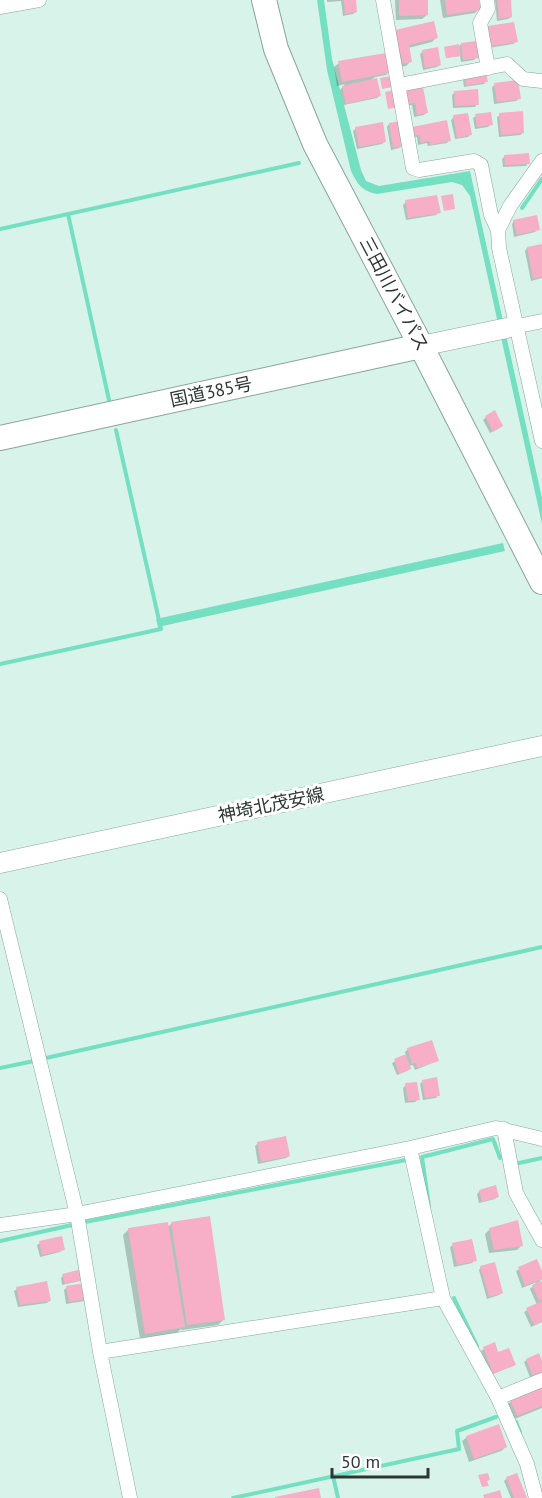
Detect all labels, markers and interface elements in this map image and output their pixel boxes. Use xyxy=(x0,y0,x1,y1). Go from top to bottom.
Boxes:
street label: 三田川バイパス xyxy=(355,233,434,355)
street label: 国道385号 xyxy=(168,372,254,411)
street label: 神埼北茂安線 xyxy=(216,782,326,827)
scale bar xyxy=(332,1441,428,1479)
text: 50 m xyxy=(341,1450,380,1473)

